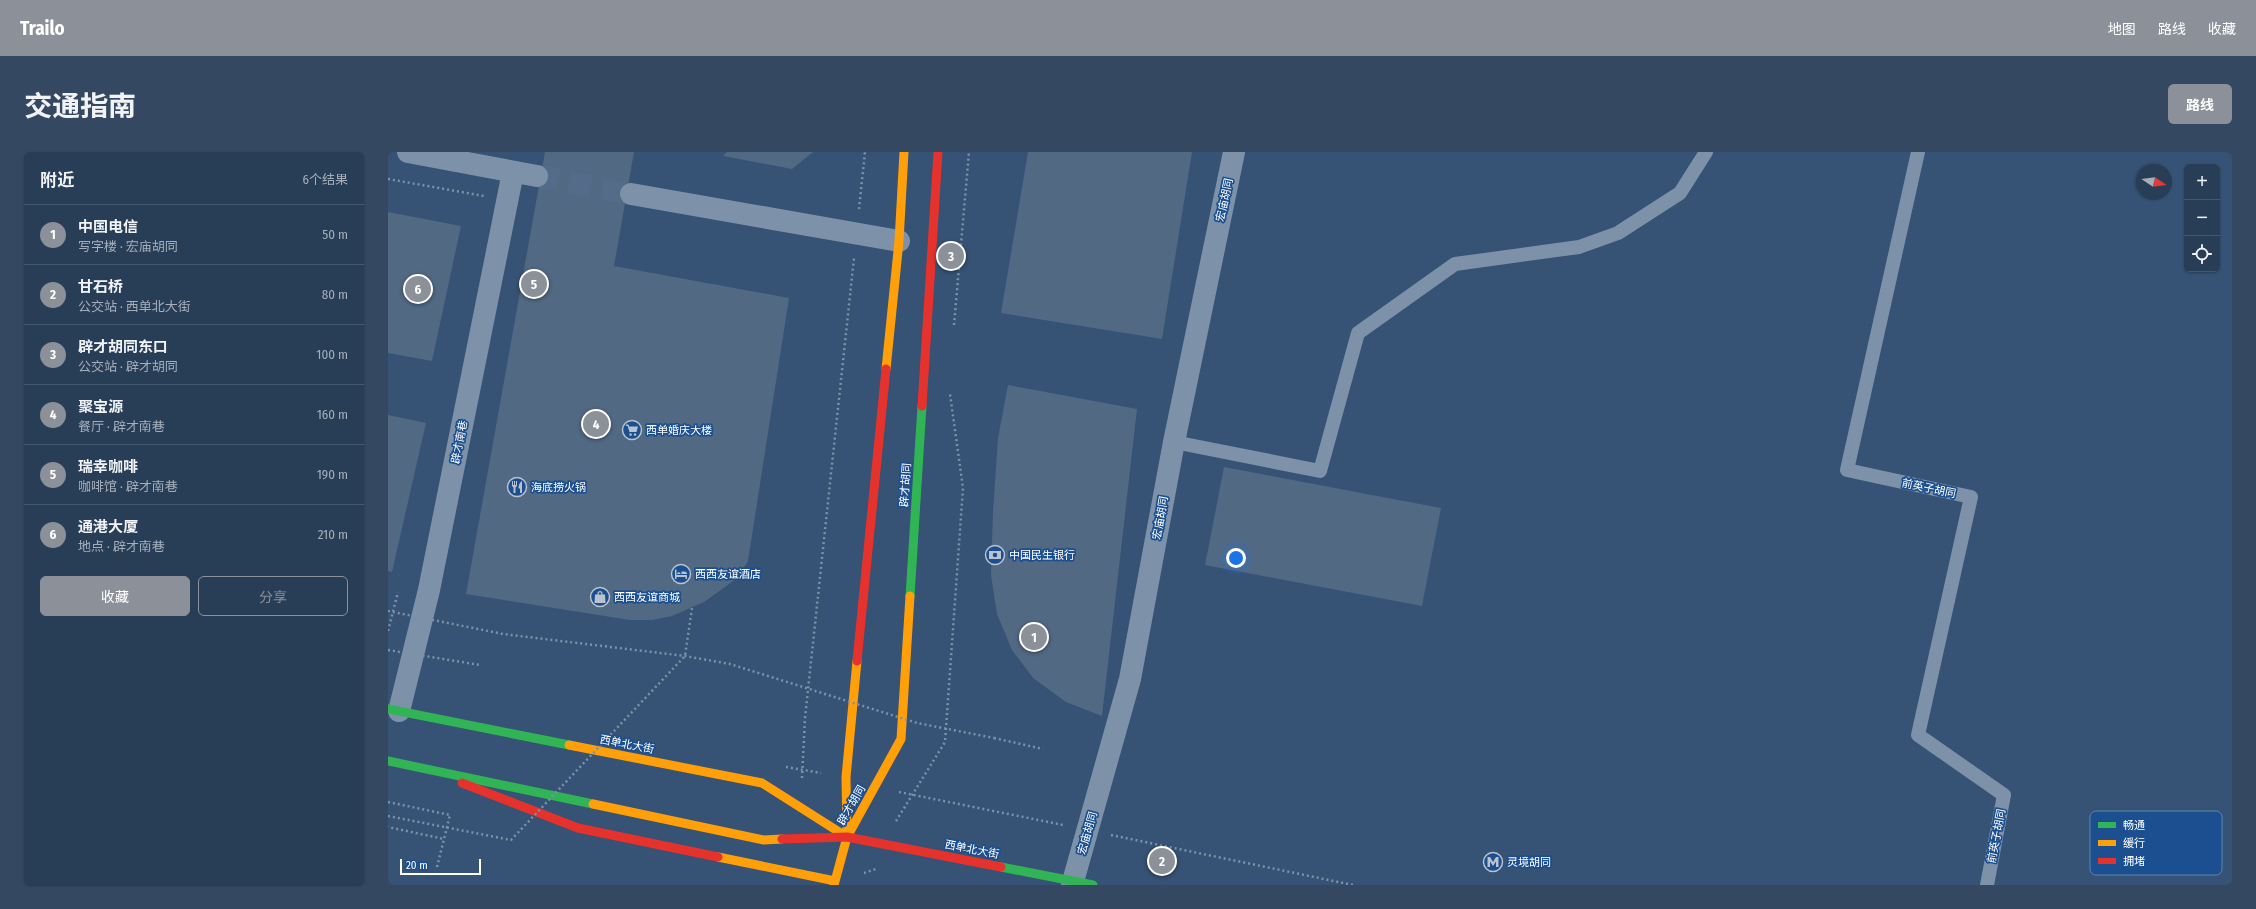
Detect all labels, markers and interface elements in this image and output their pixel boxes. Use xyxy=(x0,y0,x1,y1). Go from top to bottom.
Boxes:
text: Trailo xyxy=(20,17,65,40)
text: 地图 xyxy=(2108,21,2136,38)
text: 路线 xyxy=(2158,21,2186,38)
text: 收藏 xyxy=(2208,21,2236,38)
button: 路线 xyxy=(2168,84,2232,124)
text: 交通指南 xyxy=(24,90,136,123)
north arrow xyxy=(2136,164,2172,200)
map controls xyxy=(2184,164,2220,272)
button: + xyxy=(2184,164,2220,200)
text: 附近 xyxy=(40,170,74,191)
text: 6个结果 xyxy=(303,172,348,187)
street label: 宏庙胡同 xyxy=(1214,177,1235,223)
button: − xyxy=(2184,200,2220,236)
text: 中国电信 xyxy=(78,218,138,236)
text: 1 xyxy=(50,227,56,242)
text: 50 m xyxy=(322,227,348,242)
button: locate xyxy=(2184,236,2220,272)
text: 写字楼 · 宏庙胡同 xyxy=(78,239,178,254)
pin: 3 xyxy=(938,241,964,271)
pin: 5 xyxy=(521,269,547,299)
pin: 6 xyxy=(405,274,431,304)
text: 甘石桥 xyxy=(78,278,123,296)
text: 2 xyxy=(50,287,56,302)
text: 80 m xyxy=(322,287,348,302)
text: 公交站 · 西单北大街 xyxy=(78,299,191,314)
text: 辟才胡同东口 xyxy=(78,338,168,356)
text: 3 xyxy=(50,347,56,362)
text: 100 m xyxy=(316,347,348,362)
text: 公交站 · 辟才胡同 xyxy=(78,359,178,374)
text: 聚宝源 xyxy=(78,398,123,416)
text: 4 xyxy=(50,407,56,422)
text: 160 m xyxy=(317,407,348,422)
pin: 4 xyxy=(583,409,609,439)
text: 餐厅 · 辟才南巷 xyxy=(78,419,165,434)
street label: 辟才南巷 xyxy=(449,419,470,465)
supermarket icon: 西单婚庆大楼 xyxy=(621,419,643,441)
place label: 西单婚庆大楼 xyxy=(646,424,712,437)
text: 瑞幸咖啡 xyxy=(78,458,138,476)
street label: 辟才胡同 xyxy=(897,463,914,507)
text: 5 xyxy=(50,467,56,482)
text: 190 m xyxy=(317,467,348,482)
restaurant icon: 海底捞火锅 xyxy=(506,476,528,498)
street label: 前英子胡同 xyxy=(1901,476,1957,501)
text: 咖啡馆 · 辟才南巷 xyxy=(78,479,178,494)
place label: 海底捞火锅 xyxy=(531,481,586,494)
street label: 宏庙胡同 xyxy=(1150,495,1171,541)
text: 通港大厦 xyxy=(78,518,138,536)
text: 6 xyxy=(50,527,56,542)
text: 210 m xyxy=(318,527,348,542)
text: 地点 · 辟才南巷 xyxy=(78,539,165,554)
bank icon: 中国民生银行 xyxy=(984,544,1006,566)
your location xyxy=(1226,548,1246,568)
place label: 中国民生银行 xyxy=(1009,549,1075,562)
hotel icon: 西西友谊酒店 xyxy=(670,563,692,585)
place label: 西西友谊酒店 xyxy=(695,568,761,581)
button: 收藏 xyxy=(40,576,190,616)
button: 分享 xyxy=(198,576,348,616)
shop icon: 西西友谊商城 xyxy=(589,586,611,608)
place label: 西西友谊商城 xyxy=(614,591,680,604)
pin: 1 xyxy=(1021,622,1047,652)
street label: 西单北大街 xyxy=(599,733,655,756)
street label: 辟才胡同 xyxy=(835,783,868,828)
street label: 前英子胡同 xyxy=(1985,808,2008,864)
street label: 宏庙胡同 xyxy=(1075,810,1100,856)
legend xyxy=(2090,811,2222,875)
text: 畅通 xyxy=(2123,819,2145,832)
text: 缓行 xyxy=(2123,837,2145,850)
street label: 西单北大街 xyxy=(944,838,1000,861)
pin: 2 xyxy=(1149,846,1175,876)
metro station icon: 灵境胡同 xyxy=(1482,851,1504,873)
text: 拥堵 xyxy=(2123,855,2145,868)
place label: 灵境胡同 xyxy=(1507,856,1551,869)
scale bar xyxy=(400,857,481,876)
text: 20 m xyxy=(406,859,428,872)

